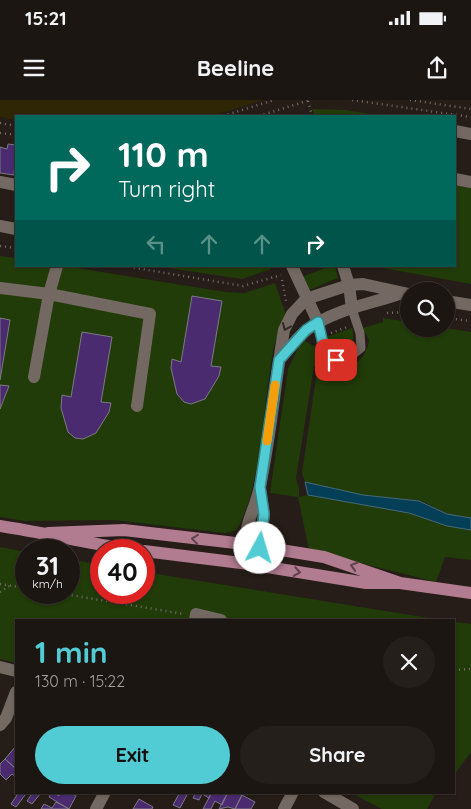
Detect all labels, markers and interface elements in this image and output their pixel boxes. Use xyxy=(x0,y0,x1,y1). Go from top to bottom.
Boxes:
text: 15:21 xyxy=(25,6,67,30)
icon: menu xyxy=(20,54,48,82)
text: Beeline xyxy=(197,54,274,82)
icon: share xyxy=(423,54,451,82)
text: 110 m xyxy=(118,132,209,176)
icon: right xyxy=(35,135,100,200)
text: Turn right xyxy=(118,175,215,203)
icon: left xyxy=(142,230,170,258)
icon: ahead xyxy=(195,230,223,258)
icon: ahead xyxy=(248,230,276,258)
icon: right xyxy=(301,230,329,258)
map controls xyxy=(400,282,455,337)
button: search xyxy=(400,282,455,337)
one-way arrow xyxy=(282,322,293,331)
pin xyxy=(315,339,357,381)
icon: arrive xyxy=(322,346,350,374)
position arrow xyxy=(233,521,285,573)
one-way arrow xyxy=(191,534,199,545)
speed limit sign: 40 xyxy=(90,539,155,604)
text: 31 xyxy=(36,550,59,581)
one-way arrow xyxy=(350,562,358,572)
one-way arrow xyxy=(292,566,301,576)
text: km/h xyxy=(32,576,63,591)
text: 1 min xyxy=(35,633,108,671)
button: close xyxy=(383,636,435,688)
text: 130 m · 15:22 xyxy=(35,671,125,691)
button: Exit xyxy=(35,726,230,784)
button: Share xyxy=(240,726,435,784)

